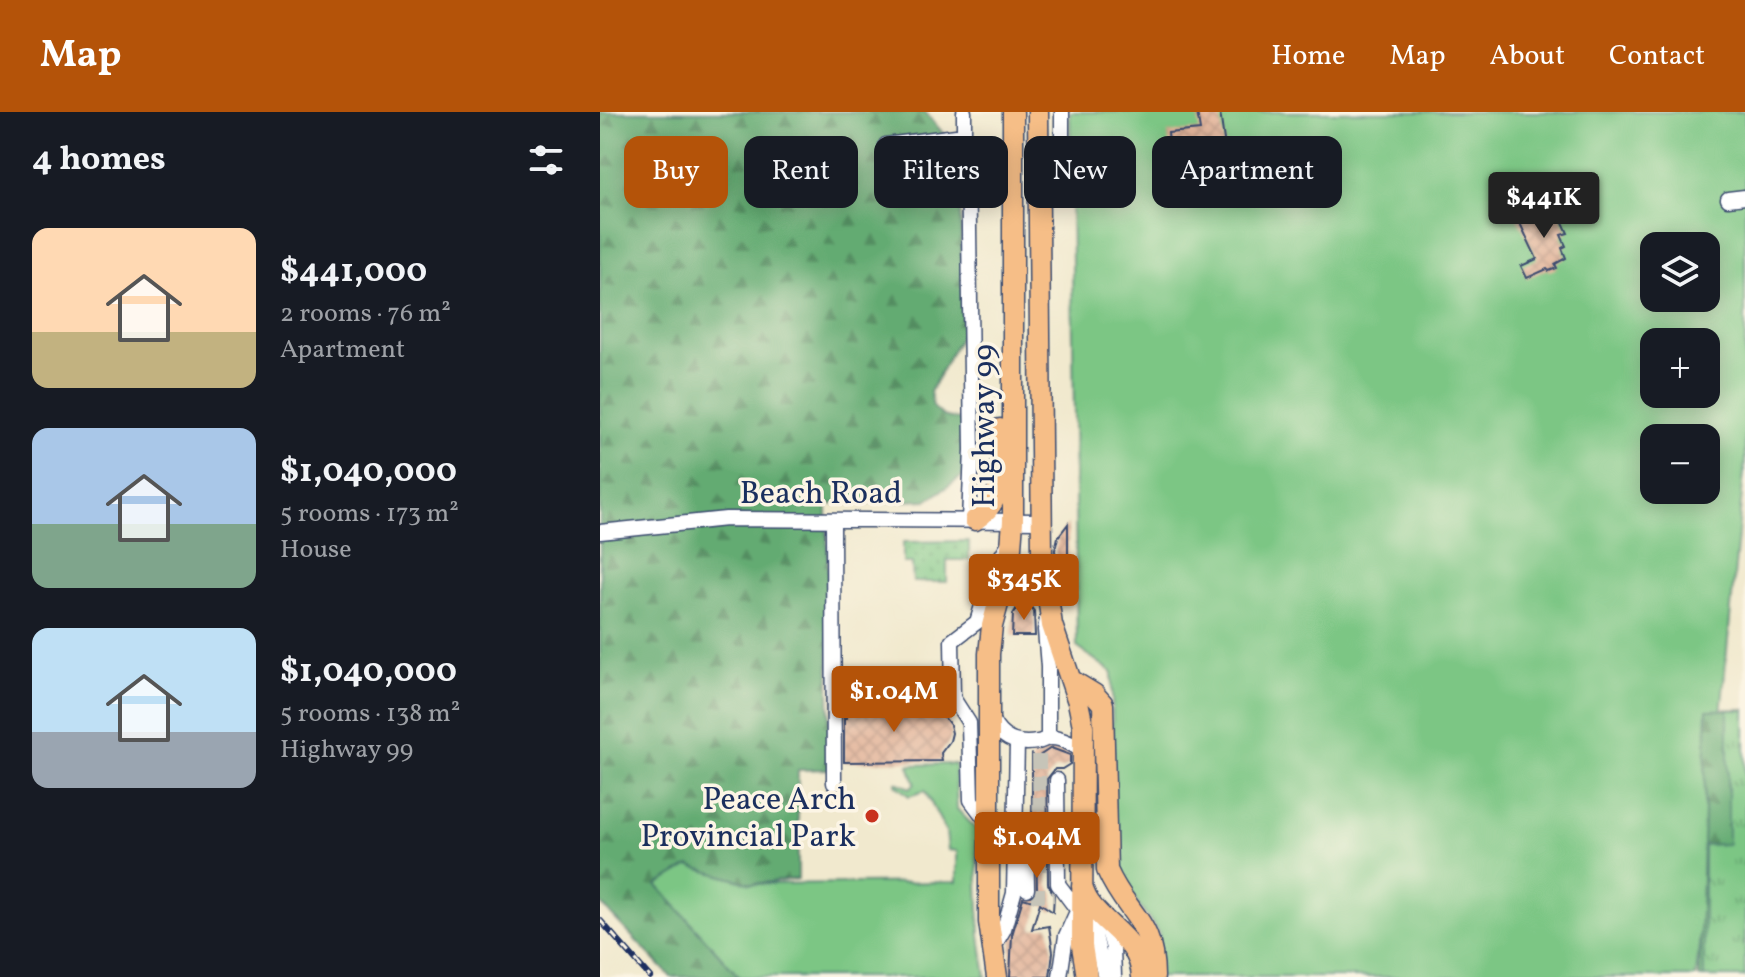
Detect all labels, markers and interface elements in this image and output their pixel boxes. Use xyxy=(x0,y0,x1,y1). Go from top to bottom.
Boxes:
text: Map xyxy=(40,30,121,83)
text: Home xyxy=(1271,37,1345,76)
text: Map xyxy=(1389,37,1445,76)
text: About xyxy=(1489,37,1565,76)
text: Contact xyxy=(1609,37,1705,76)
chip: Buy xyxy=(624,136,728,208)
chip: Rent xyxy=(744,136,858,208)
chip: Filters xyxy=(874,136,1008,208)
chip: New xyxy=(1024,136,1136,208)
chip: Apartment xyxy=(1152,136,1342,208)
text: 4 homes xyxy=(32,137,166,184)
icon: filters xyxy=(524,138,568,182)
pin: $441K xyxy=(1488,172,1600,240)
text: $441K xyxy=(1506,180,1582,216)
map controls xyxy=(1640,232,1720,504)
button: layers xyxy=(1640,232,1720,312)
text: $441,000 xyxy=(280,249,427,296)
icon: home xyxy=(96,260,192,356)
text: 2 rooms · 76 m² xyxy=(280,296,451,332)
button: + xyxy=(1640,328,1720,408)
text: Apartment xyxy=(280,332,405,368)
street label: Highway 99 xyxy=(964,344,1008,508)
button: − xyxy=(1640,424,1720,504)
text: $1,040,000 xyxy=(280,449,457,496)
icon: home xyxy=(96,460,192,556)
street label: Beach Road xyxy=(740,473,902,517)
text: 5 rooms · 173 m² xyxy=(280,496,459,532)
text: House xyxy=(280,532,352,568)
pin: $345K xyxy=(968,554,1080,622)
text: $345K xyxy=(987,562,1061,598)
text: $1,040,000 xyxy=(280,649,457,696)
icon: home xyxy=(96,660,192,756)
pin: $1.04M xyxy=(829,666,959,734)
text: $1.04M xyxy=(850,674,938,710)
text: 5 rooms · 138 m² xyxy=(280,696,460,732)
text: Highway 99 xyxy=(280,732,413,768)
place label: Peace Arch Provincial Park xyxy=(640,779,856,860)
marker: Peace Arch Provincial Park xyxy=(863,807,881,825)
pin: $1.04M xyxy=(972,812,1102,880)
text: $1.04M xyxy=(993,820,1081,856)

